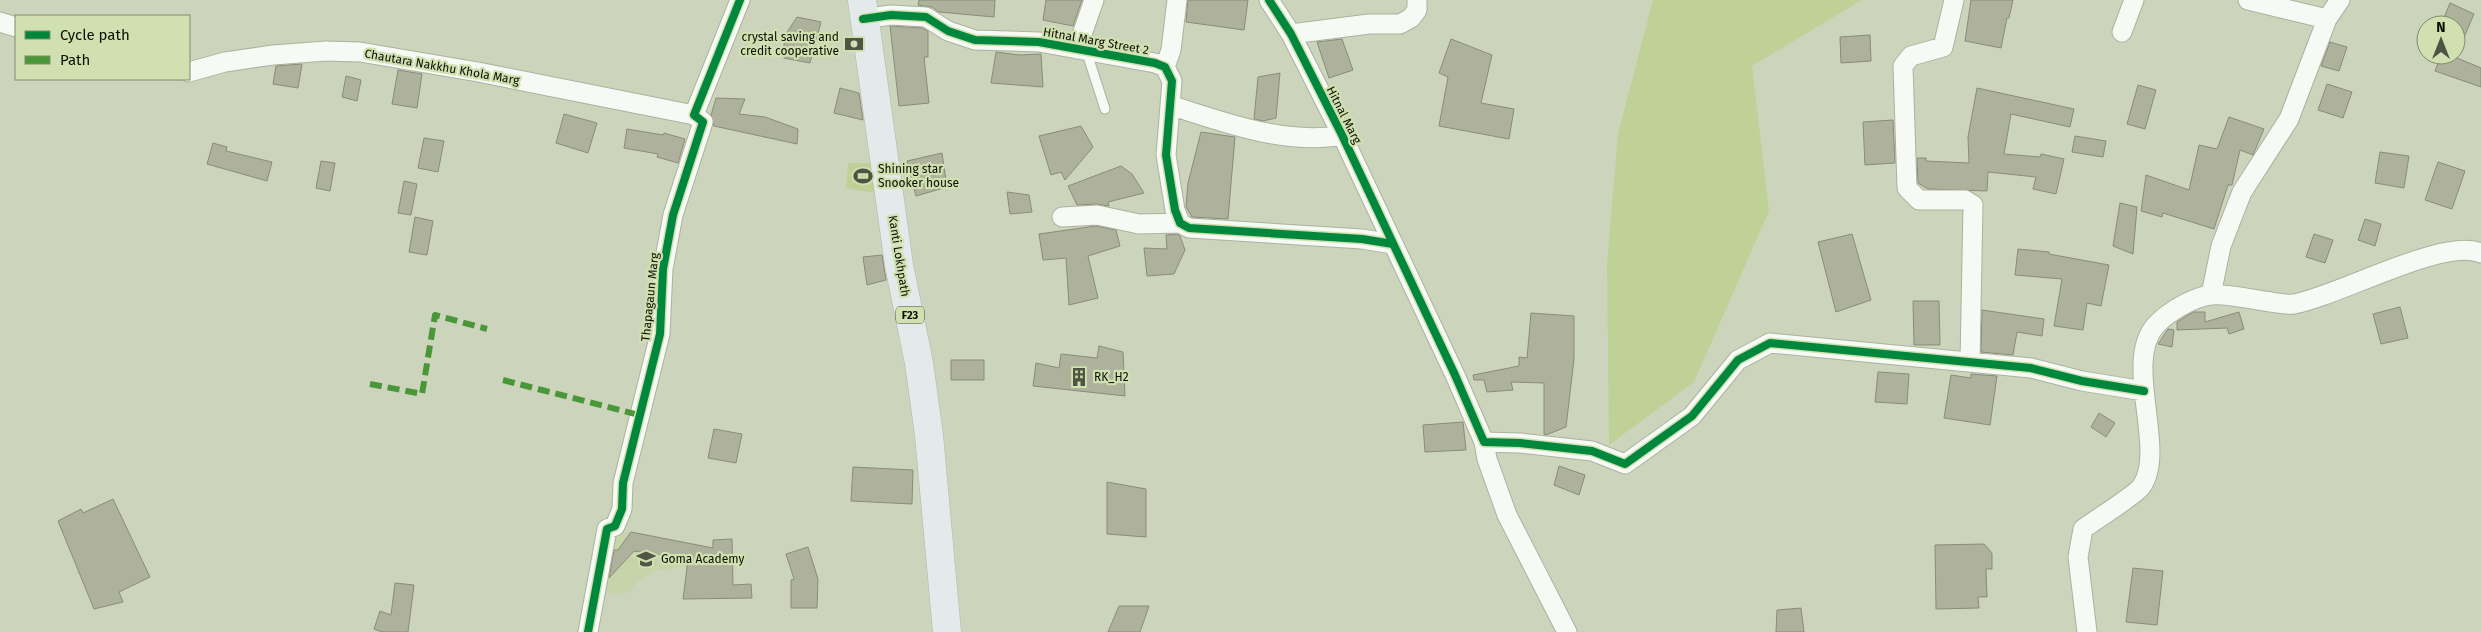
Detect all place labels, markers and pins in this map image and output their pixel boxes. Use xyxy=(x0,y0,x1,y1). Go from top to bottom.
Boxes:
place label: crystal saving and credit cooperative xyxy=(740,30,839,58)
bank icon: crystal saving and credit cooperative xyxy=(843,33,865,55)
place label: Shining star Snooker house xyxy=(878,162,959,190)
sports icon: Shining star Snooker house xyxy=(852,165,874,187)
building icon: RK_H2 xyxy=(1068,366,1090,388)
place label: RK_H2 xyxy=(1094,370,1129,384)
school or university icon: Goma Academy xyxy=(635,548,657,570)
place label: Goma Academy xyxy=(661,552,745,566)

